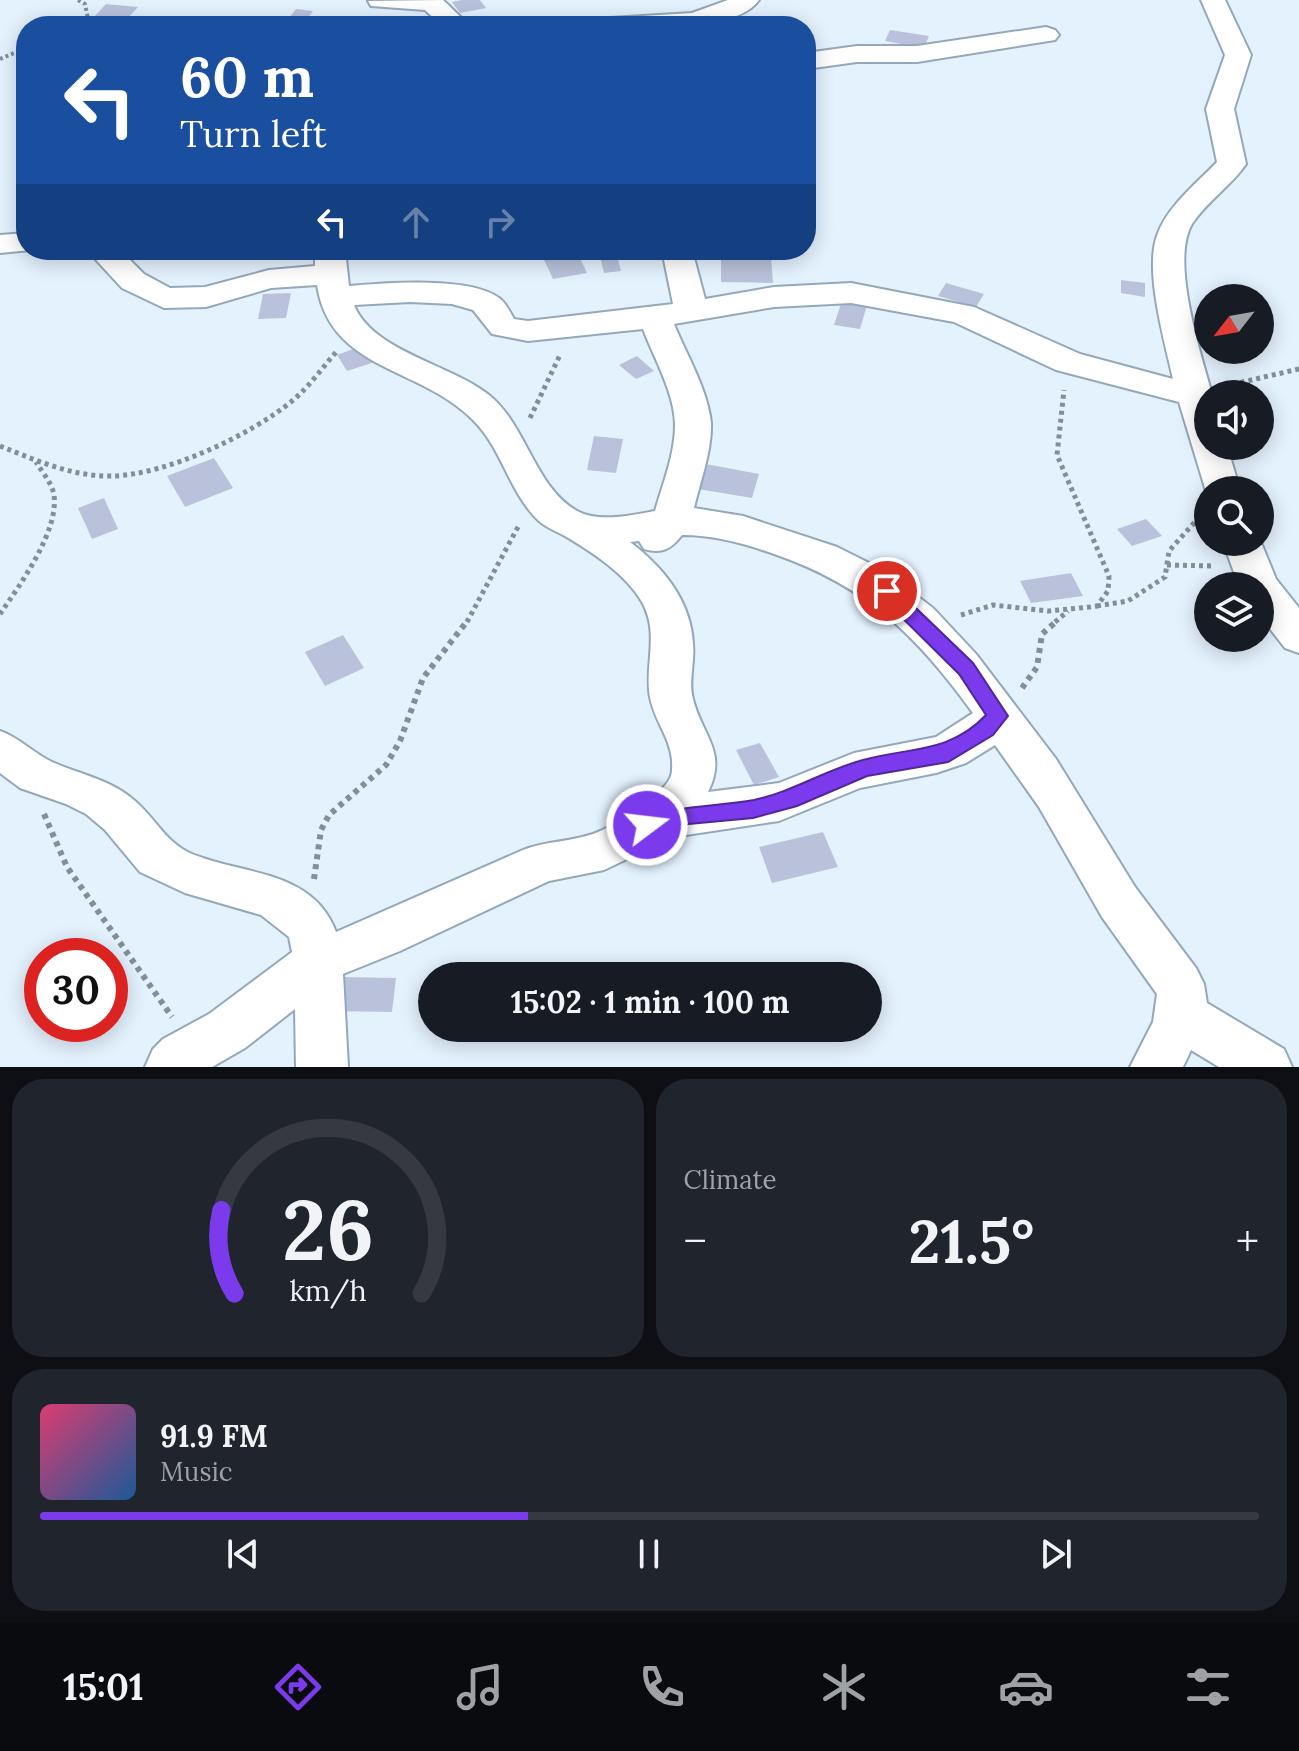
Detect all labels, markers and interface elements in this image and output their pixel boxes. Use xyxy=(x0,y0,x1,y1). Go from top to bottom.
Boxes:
text: 60 m xyxy=(180,41,314,112)
icon: left xyxy=(48,48,152,152)
text: Turn left xyxy=(180,111,327,157)
icon: left xyxy=(310,200,354,244)
icon: ahead xyxy=(394,200,438,244)
icon: right xyxy=(478,200,522,244)
north arrow xyxy=(1194,284,1274,364)
map controls xyxy=(1194,284,1274,652)
button: sound xyxy=(1194,380,1274,460)
button: search xyxy=(1194,476,1274,556)
pin xyxy=(853,557,921,625)
icon: arrive xyxy=(865,569,909,613)
button: layers xyxy=(1194,572,1274,652)
position arrow xyxy=(605,783,689,867)
speed limit sign: 30 xyxy=(24,938,128,1042)
text: 15:02 · 1 min · 100 m xyxy=(511,983,789,1021)
text: Climate xyxy=(684,1163,777,1196)
text: 26 xyxy=(282,1176,374,1283)
text: 21.5° xyxy=(908,1203,1034,1279)
text: − xyxy=(684,1213,707,1269)
text: + xyxy=(1236,1213,1259,1269)
text: km/h xyxy=(289,1272,366,1309)
text: 91.9 FM xyxy=(160,1417,268,1455)
text: Music xyxy=(160,1455,233,1488)
icon: previous xyxy=(221,1532,265,1576)
icon: pause xyxy=(627,1532,671,1576)
icon: next xyxy=(1034,1532,1078,1576)
icon: directions xyxy=(270,1659,326,1715)
icon: music xyxy=(452,1659,508,1715)
icon: phone xyxy=(634,1659,690,1715)
icon: climate xyxy=(816,1659,872,1715)
icon: car xyxy=(998,1659,1054,1715)
icon: filters xyxy=(1180,1659,1236,1715)
text: 15:01 xyxy=(63,1664,144,1710)

